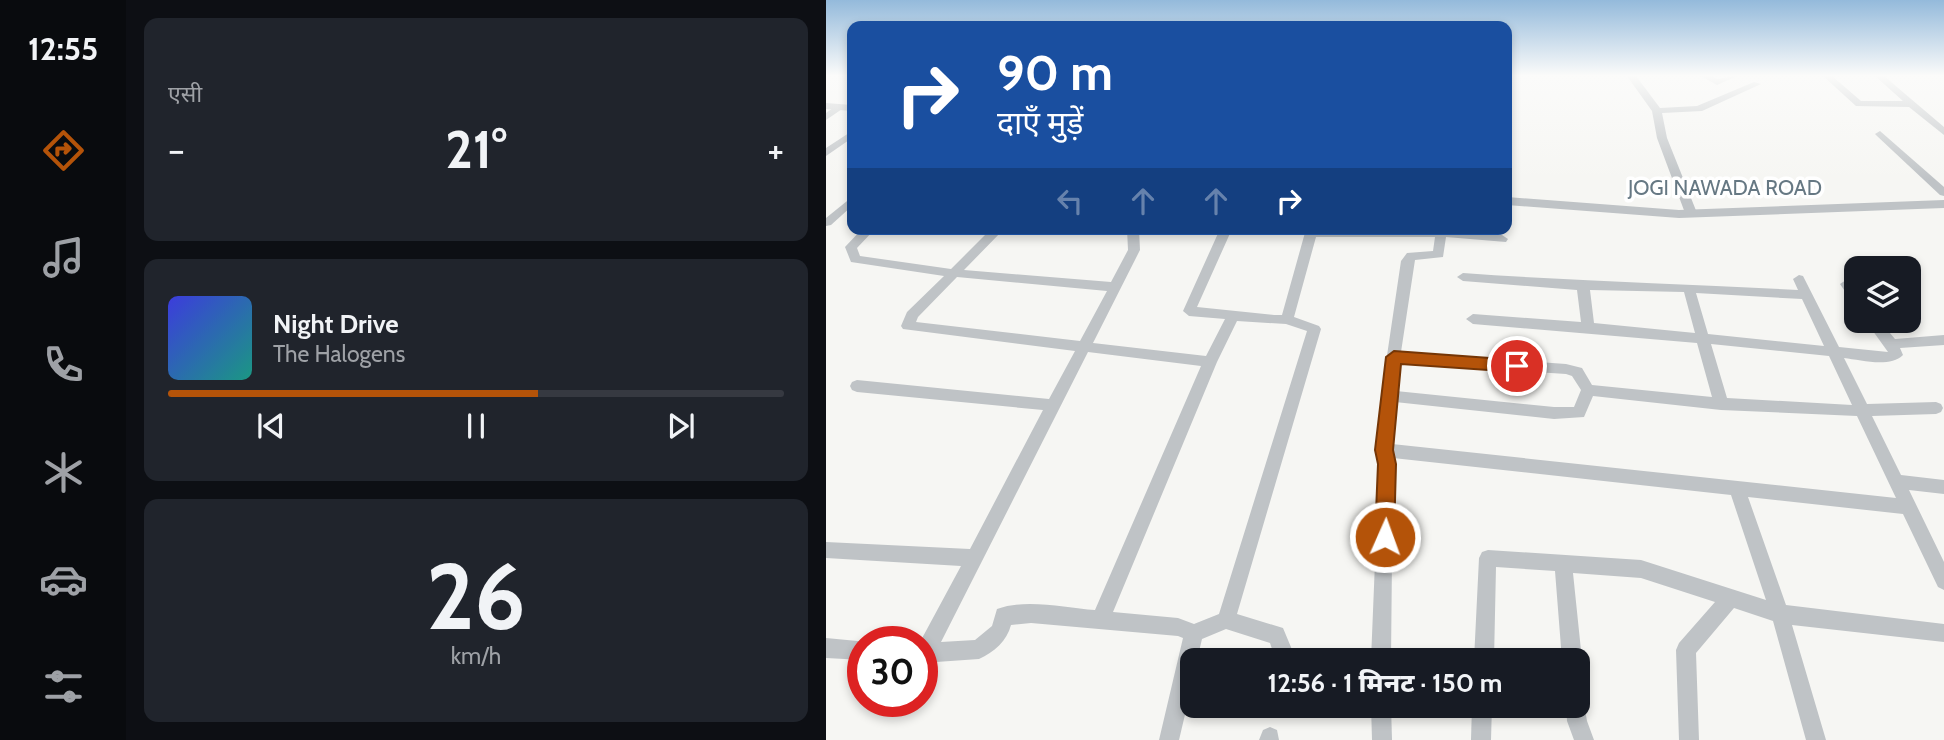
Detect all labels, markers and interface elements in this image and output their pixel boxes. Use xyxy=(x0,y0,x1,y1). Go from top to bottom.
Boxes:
text: 12:55 xyxy=(28,29,98,68)
text: 90 m xyxy=(997,43,1113,102)
icon: right xyxy=(882,49,973,140)
text: एसी xyxy=(168,80,202,108)
text: दाएँ मुड़ें xyxy=(997,103,1083,142)
text: 21° xyxy=(445,118,507,181)
icon: directions xyxy=(39,126,88,175)
text: − xyxy=(168,126,185,173)
text: + xyxy=(767,126,784,173)
street label: JOGI NAWADA ROAD xyxy=(1627,175,1822,200)
icon: left xyxy=(1051,182,1089,220)
icon: ahead xyxy=(1124,182,1162,220)
icon: ahead xyxy=(1197,182,1235,220)
icon: right xyxy=(1270,182,1308,220)
icon: music xyxy=(39,233,88,282)
map controls xyxy=(1844,256,1921,333)
button: layers xyxy=(1844,256,1921,333)
text: Night Drive xyxy=(273,308,399,340)
pin xyxy=(1487,336,1547,396)
icon: phone xyxy=(39,340,88,389)
text: The Halogens xyxy=(273,340,405,368)
icon: arrive xyxy=(1498,347,1536,385)
icon: previous xyxy=(252,407,290,445)
icon: pause xyxy=(457,407,495,445)
icon: next xyxy=(662,407,700,445)
icon: climate xyxy=(39,448,88,497)
position arrow xyxy=(1348,500,1422,574)
text: 26 xyxy=(426,541,526,652)
icon: car xyxy=(39,555,88,604)
speed limit sign: 30 xyxy=(847,626,938,717)
text: km/h xyxy=(451,642,501,670)
icon: filters xyxy=(39,662,88,711)
text: 12:56 · 1 मिनट · 150 m xyxy=(1268,667,1502,699)

